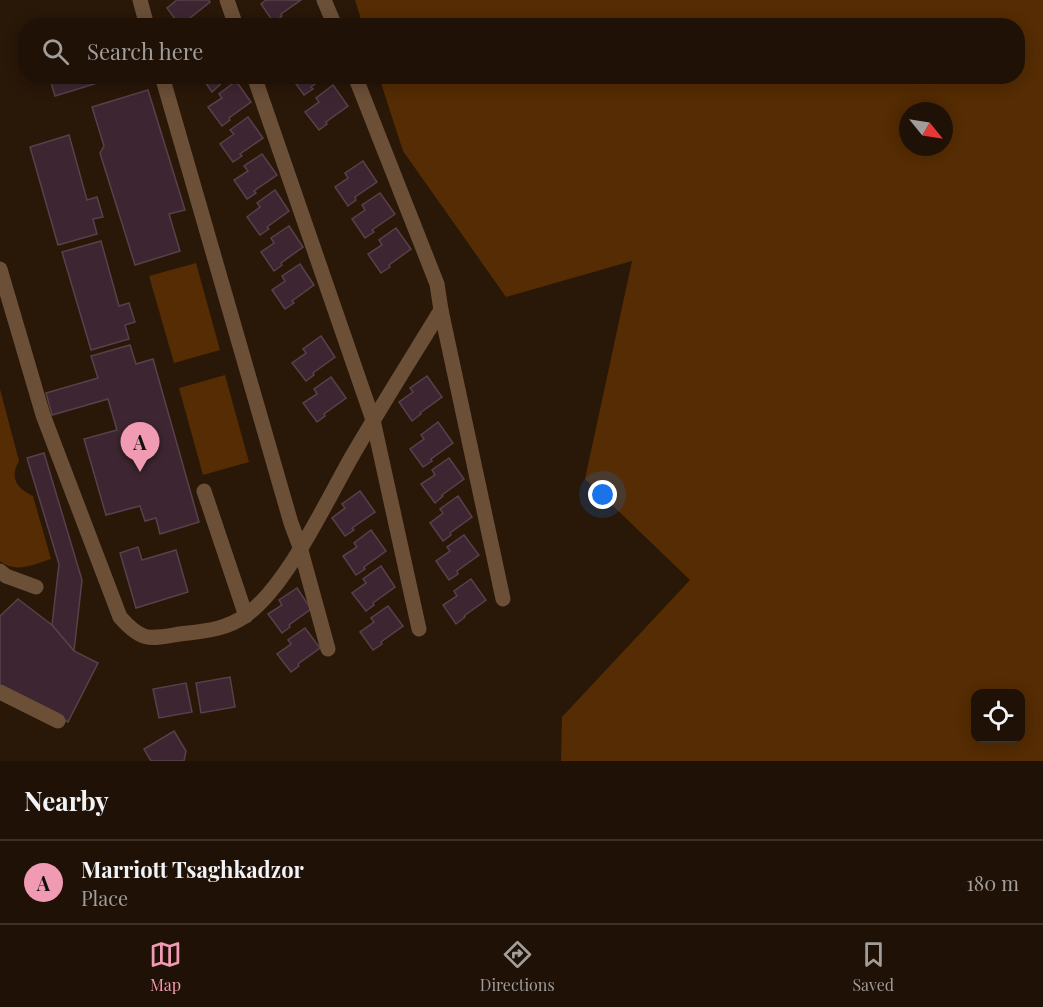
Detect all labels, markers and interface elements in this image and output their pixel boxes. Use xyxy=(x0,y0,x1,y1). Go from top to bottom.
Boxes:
search box xyxy=(18,18,1025,84)
icon: search xyxy=(39,35,72,68)
text: Search here xyxy=(87,36,203,66)
north arrow xyxy=(899,102,953,156)
pin: A xyxy=(120,422,160,472)
your location xyxy=(588,480,617,509)
map controls xyxy=(971,689,1025,743)
button: locate xyxy=(971,689,1025,743)
text: Nearby xyxy=(24,783,109,818)
text: Marriott Tsaghkadzor xyxy=(81,854,304,884)
text: A xyxy=(37,869,50,896)
text: 180 m xyxy=(966,869,1019,896)
text: Place xyxy=(81,884,128,911)
tab: Map xyxy=(149,938,182,995)
tab: Directions xyxy=(480,938,555,995)
tab: Saved xyxy=(852,938,894,995)

